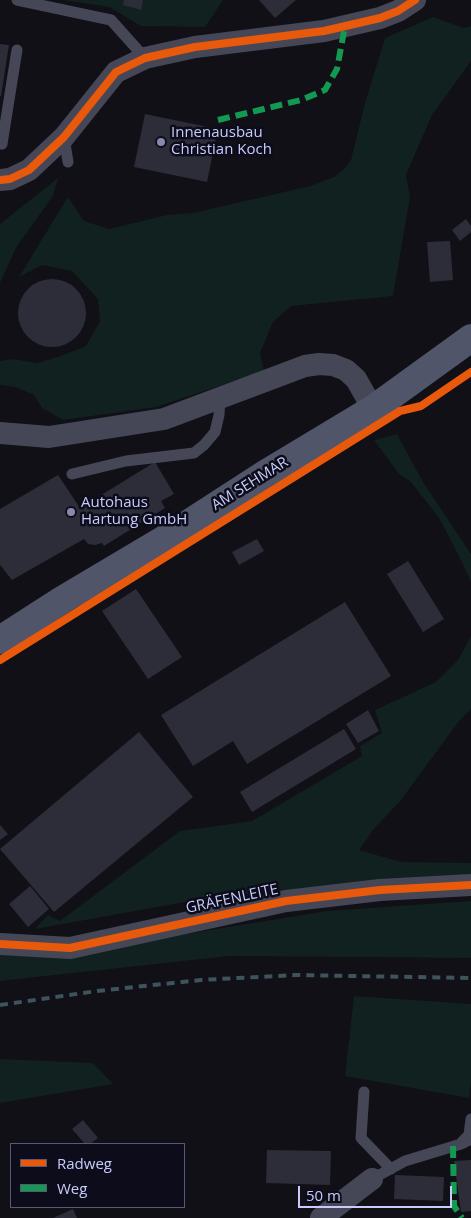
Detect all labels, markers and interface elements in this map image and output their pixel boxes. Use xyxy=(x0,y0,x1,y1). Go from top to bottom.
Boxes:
place label: Innenausbau Christian Koch xyxy=(171,124,272,159)
marker: Innenausbau Christian Koch xyxy=(155,136,167,148)
street label: AM SEHMAR xyxy=(208,453,292,515)
place label: Autohaus Hartung GmbH xyxy=(81,494,187,529)
marker: Autohaus Hartung GmbH xyxy=(65,506,77,518)
street label: GRÄFENLEITE xyxy=(184,880,280,918)
legend xyxy=(10,1143,185,1208)
text: Radweg xyxy=(57,1153,112,1173)
scale bar xyxy=(301,1176,455,1208)
text: Weg xyxy=(57,1178,87,1198)
text: 50 m xyxy=(306,1185,341,1205)

